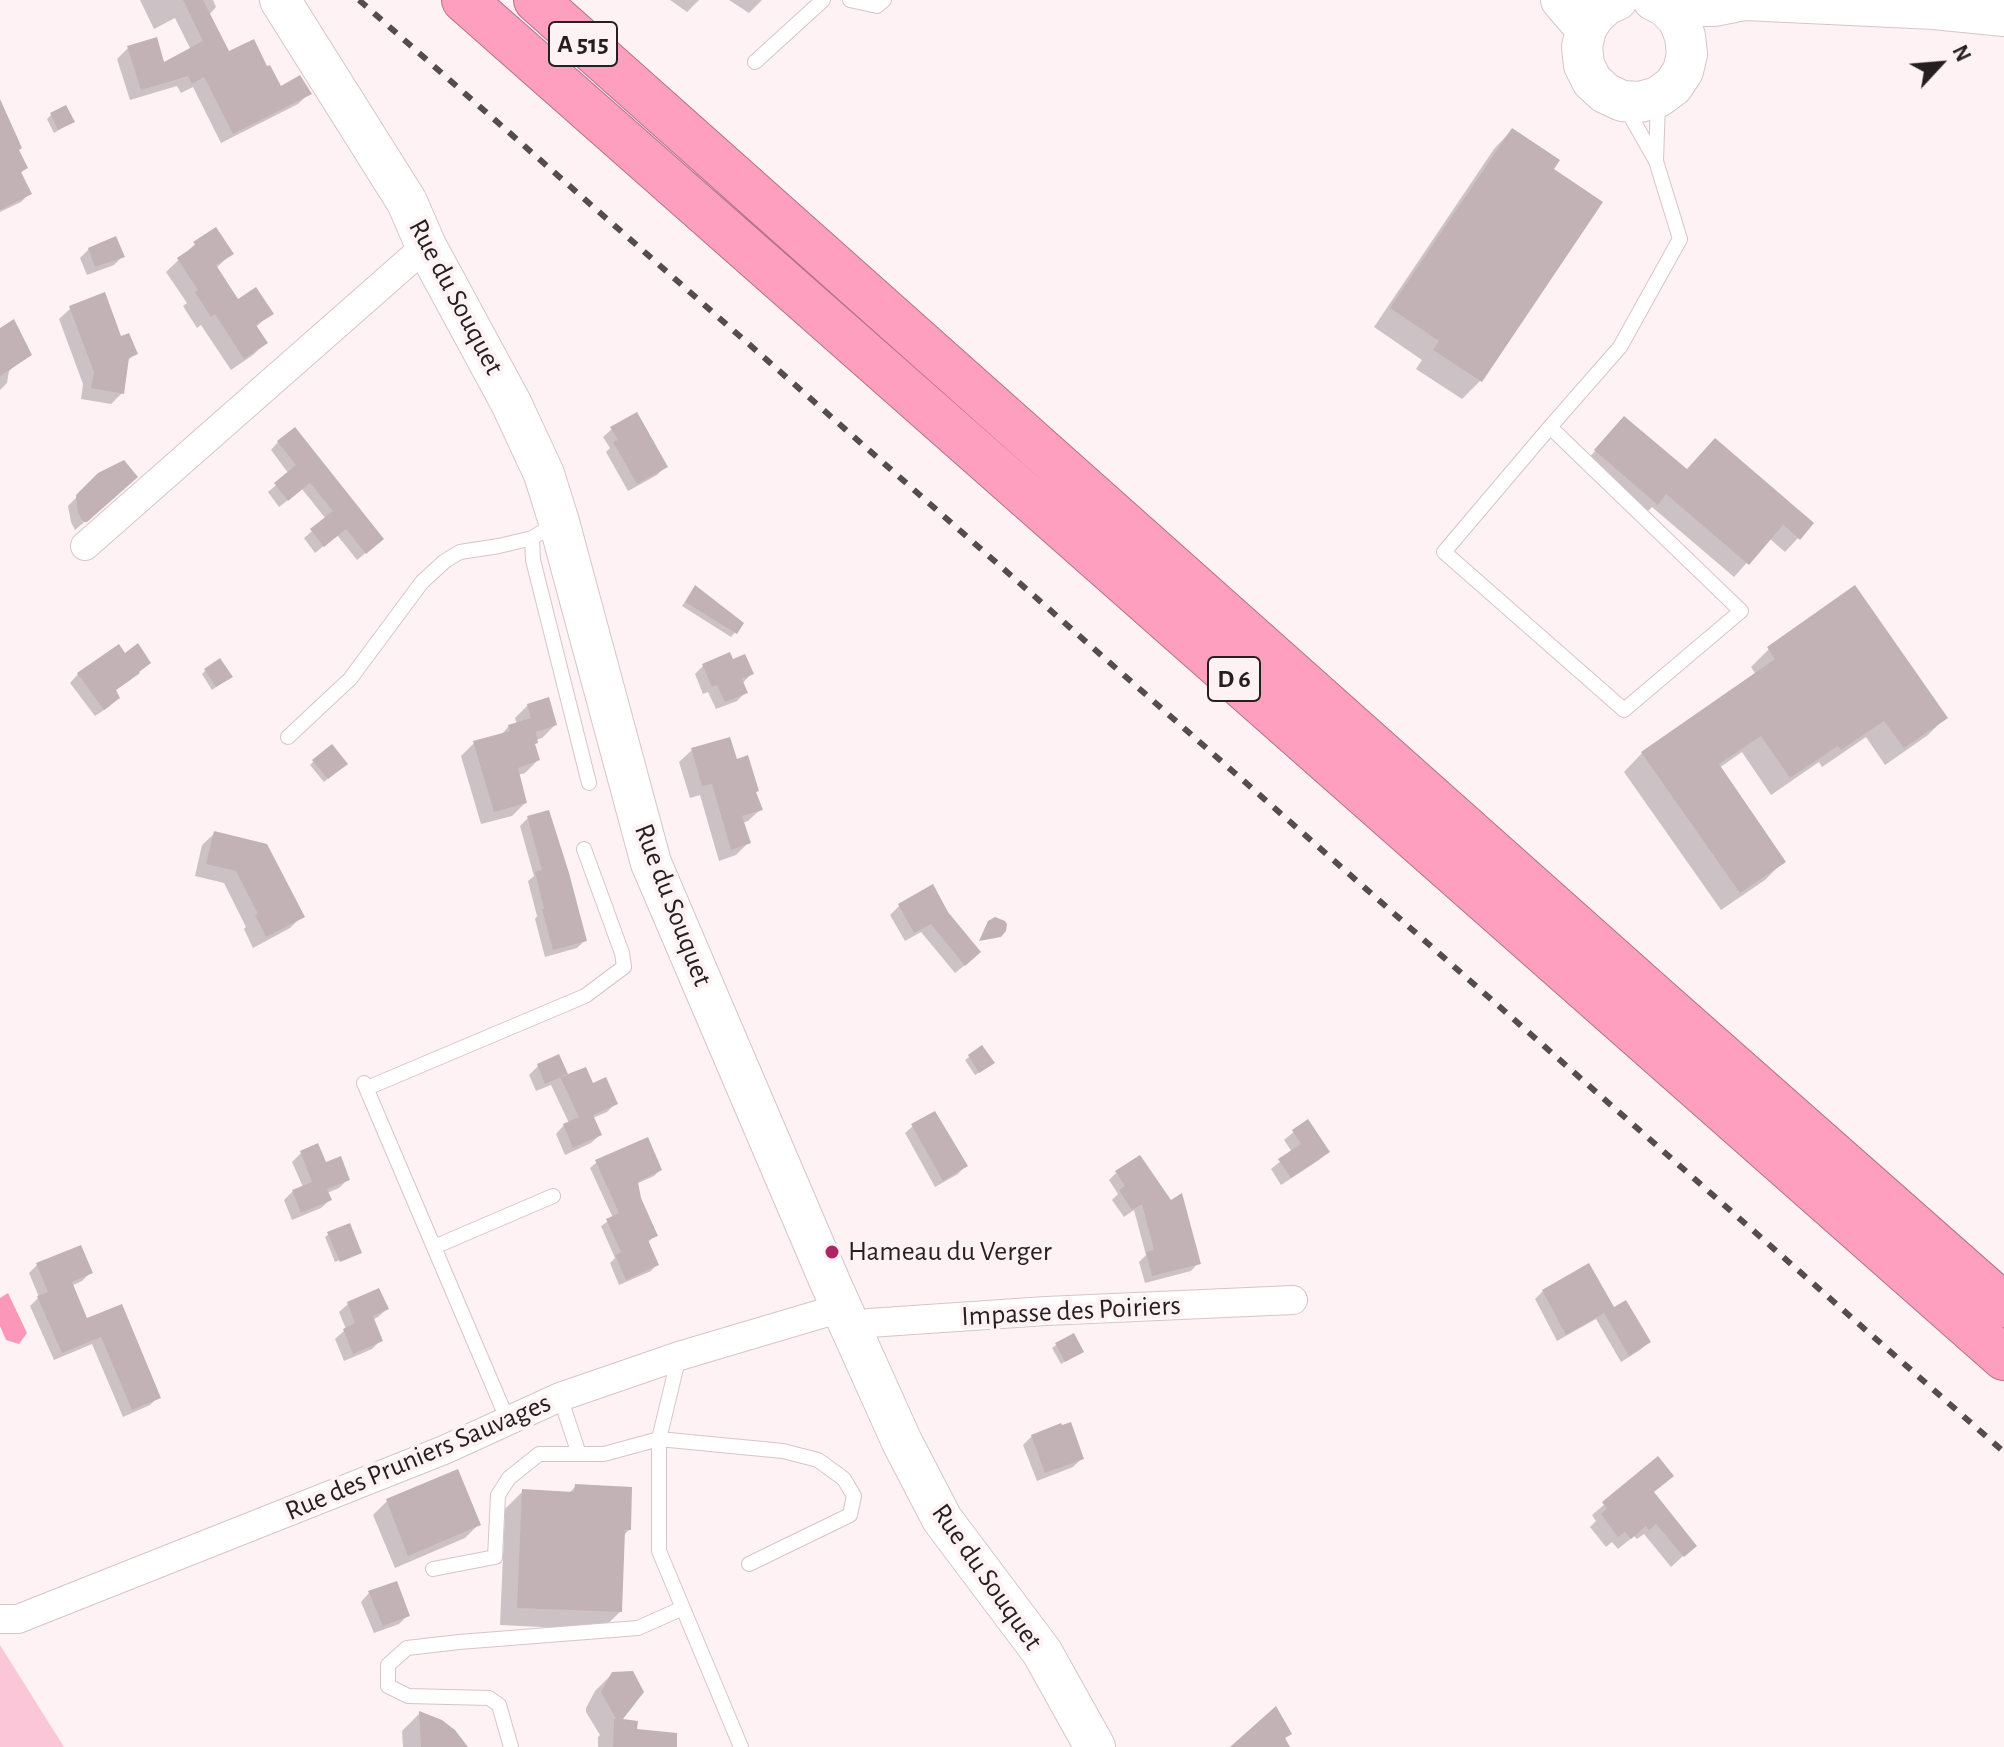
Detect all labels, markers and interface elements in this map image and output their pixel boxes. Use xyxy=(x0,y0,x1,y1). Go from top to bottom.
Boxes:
road number: A 515 xyxy=(549,22,617,66)
north arrow xyxy=(1900,24,1980,104)
text: N xyxy=(1948,42,1975,65)
street label: Rue du Souquet xyxy=(401,214,511,380)
road number: D 6 xyxy=(1208,657,1260,701)
street label: Rue du Souquet xyxy=(627,819,719,991)
place label: Hameau du Verger xyxy=(848,1235,1052,1269)
marker: Hameau du Verger xyxy=(823,1243,841,1261)
street label: Impasse des Poiriers xyxy=(961,1288,1181,1334)
street label: Rue des Pruniers Sauvages xyxy=(280,1386,556,1528)
street label: Rue du Souquet xyxy=(924,1497,1050,1657)

